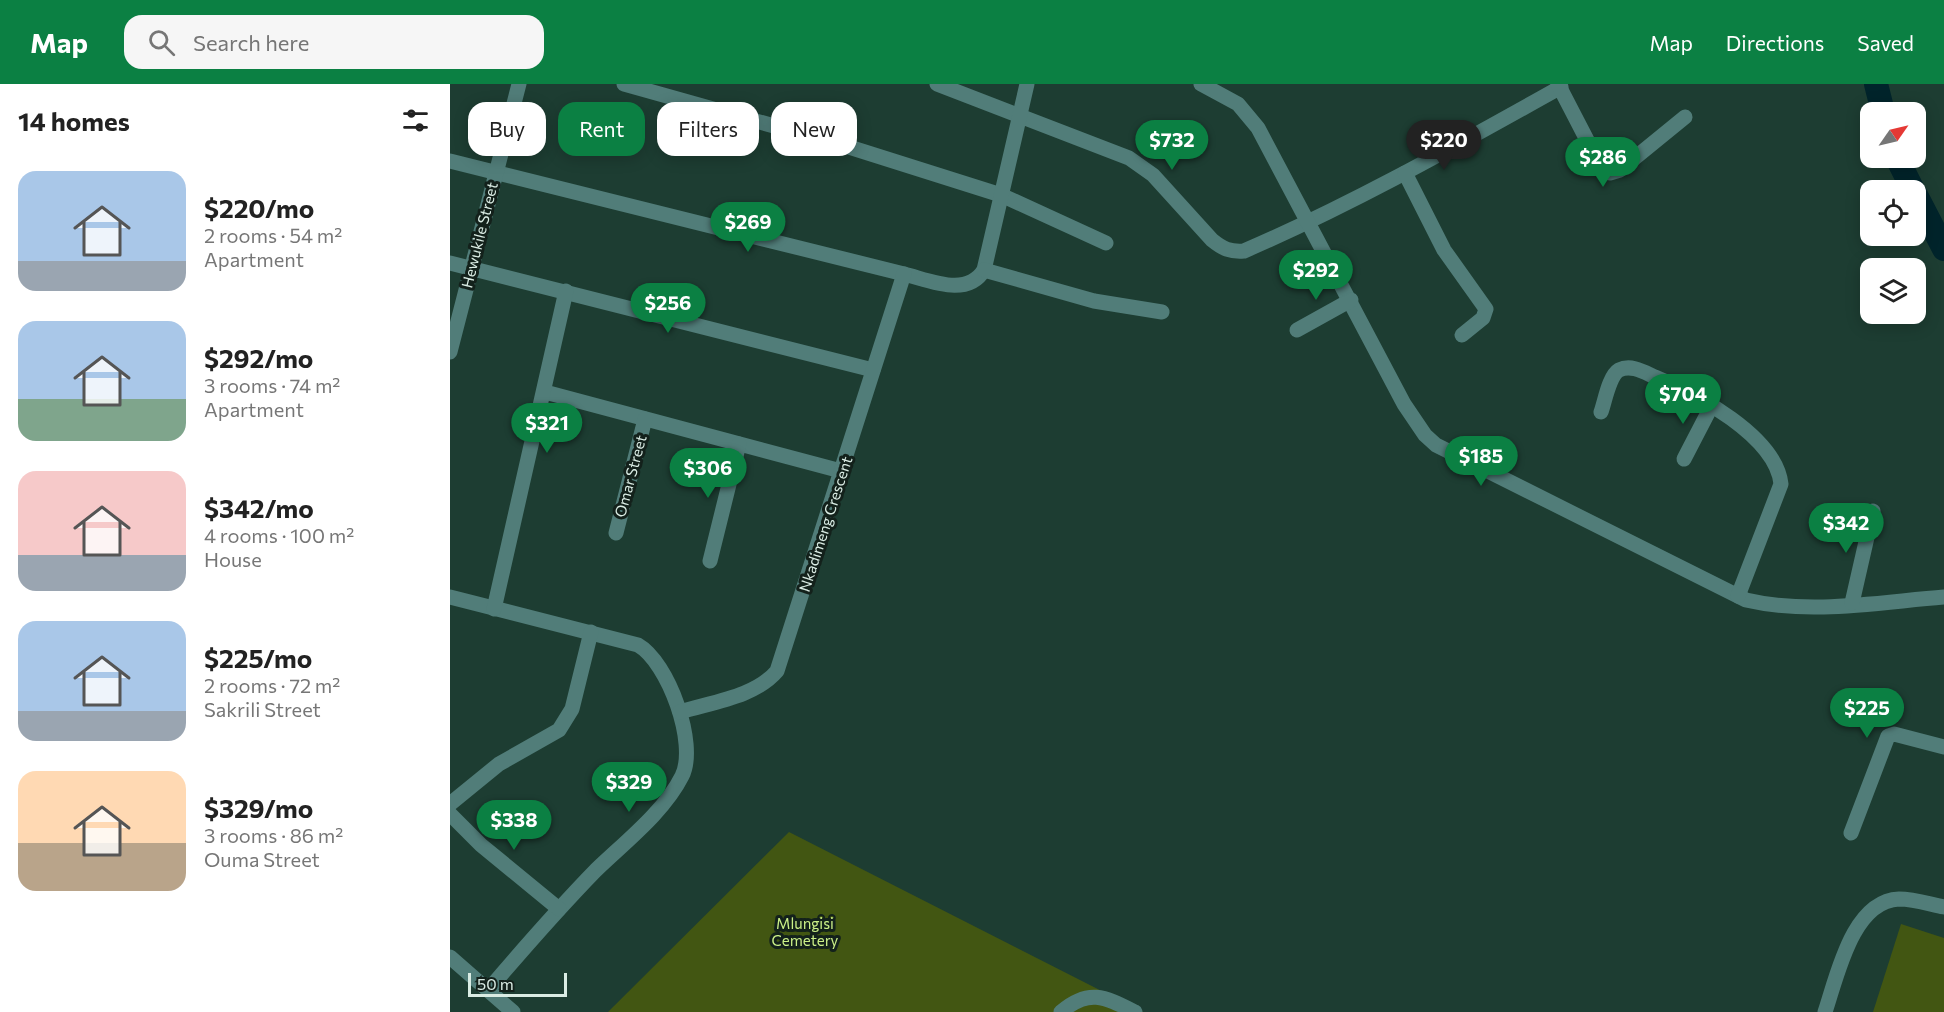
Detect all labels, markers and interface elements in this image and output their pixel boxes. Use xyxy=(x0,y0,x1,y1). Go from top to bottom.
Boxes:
search box xyxy=(124,15,544,69)
text: Map xyxy=(30,25,88,59)
icon: search xyxy=(145,26,178,59)
text: Search here xyxy=(193,29,309,56)
text: Map xyxy=(1650,30,1693,55)
text: Directions xyxy=(1726,30,1824,55)
text: Saved xyxy=(1857,30,1914,55)
chip: Buy xyxy=(468,102,546,156)
chip: Rent xyxy=(558,102,645,156)
chip: Filters xyxy=(657,102,759,156)
chip: New xyxy=(771,102,857,156)
north arrow xyxy=(1860,102,1926,168)
map controls xyxy=(1860,102,1926,324)
icon: filters xyxy=(399,104,432,137)
text: 14 homes xyxy=(18,105,130,136)
pin: $732 xyxy=(1136,120,1208,171)
pin: $220 xyxy=(1408,120,1480,171)
text: $732 xyxy=(1149,127,1195,151)
text: $220 xyxy=(1420,127,1468,151)
pin: $286 xyxy=(1567,137,1639,188)
text: $286 xyxy=(1579,144,1627,168)
street label: Hewukile Street xyxy=(457,180,501,290)
button: locate xyxy=(1860,180,1926,246)
text: $220/mo xyxy=(204,192,314,223)
icon: home xyxy=(66,195,138,267)
pin: $269 xyxy=(712,202,784,253)
text: $269 xyxy=(724,209,772,233)
text: 2 rooms · 54 m² xyxy=(204,223,342,247)
text: Apartment xyxy=(204,247,304,271)
pin: $292 xyxy=(1280,250,1352,301)
text: $292 xyxy=(1293,257,1339,281)
button: layers xyxy=(1860,258,1926,324)
pin: $256 xyxy=(632,283,704,334)
text: $256 xyxy=(645,290,691,314)
text: $292/mo xyxy=(204,342,313,373)
icon: home xyxy=(66,345,138,417)
text: 3 rooms · 74 m² xyxy=(204,373,340,397)
pin: $704 xyxy=(1647,374,1719,425)
text: $704 xyxy=(1659,381,1707,405)
text: Apartment xyxy=(204,397,304,421)
pin: $321 xyxy=(511,403,583,454)
text: $321 xyxy=(525,410,569,434)
street label: Omar Street xyxy=(610,433,650,519)
pin: $185 xyxy=(1445,436,1517,487)
text: $185 xyxy=(1459,443,1503,467)
pin: $306 xyxy=(672,448,744,499)
street label: Nkadimeng Crescent xyxy=(795,454,855,594)
text: $306 xyxy=(684,455,732,479)
text: $342/mo xyxy=(204,492,314,523)
icon: home xyxy=(66,495,138,567)
pin: $342 xyxy=(1810,503,1882,554)
text: $342 xyxy=(1823,510,1869,534)
text: 4 rooms · 100 m² xyxy=(204,523,354,547)
text: House xyxy=(204,547,262,571)
text: $225/mo xyxy=(204,642,312,673)
icon: home xyxy=(66,645,138,717)
text: 2 rooms · 72 m² xyxy=(204,673,340,697)
pin: $225 xyxy=(1831,688,1903,739)
text: $225 xyxy=(1844,695,1890,719)
text: Sakrili Street xyxy=(204,697,321,721)
pin: $329 xyxy=(593,762,665,813)
text: $329 xyxy=(606,769,652,793)
text: $329/mo xyxy=(204,792,313,823)
icon: home xyxy=(66,795,138,867)
pin: $338 xyxy=(478,800,550,851)
text: $338 xyxy=(490,807,538,831)
text: 3 rooms · 86 m² xyxy=(204,823,343,847)
text: Ouma Street xyxy=(204,847,320,871)
park label: Mlungisi Cemetery xyxy=(772,914,839,949)
scale bar xyxy=(468,970,567,998)
text: 50 m xyxy=(477,974,514,993)

